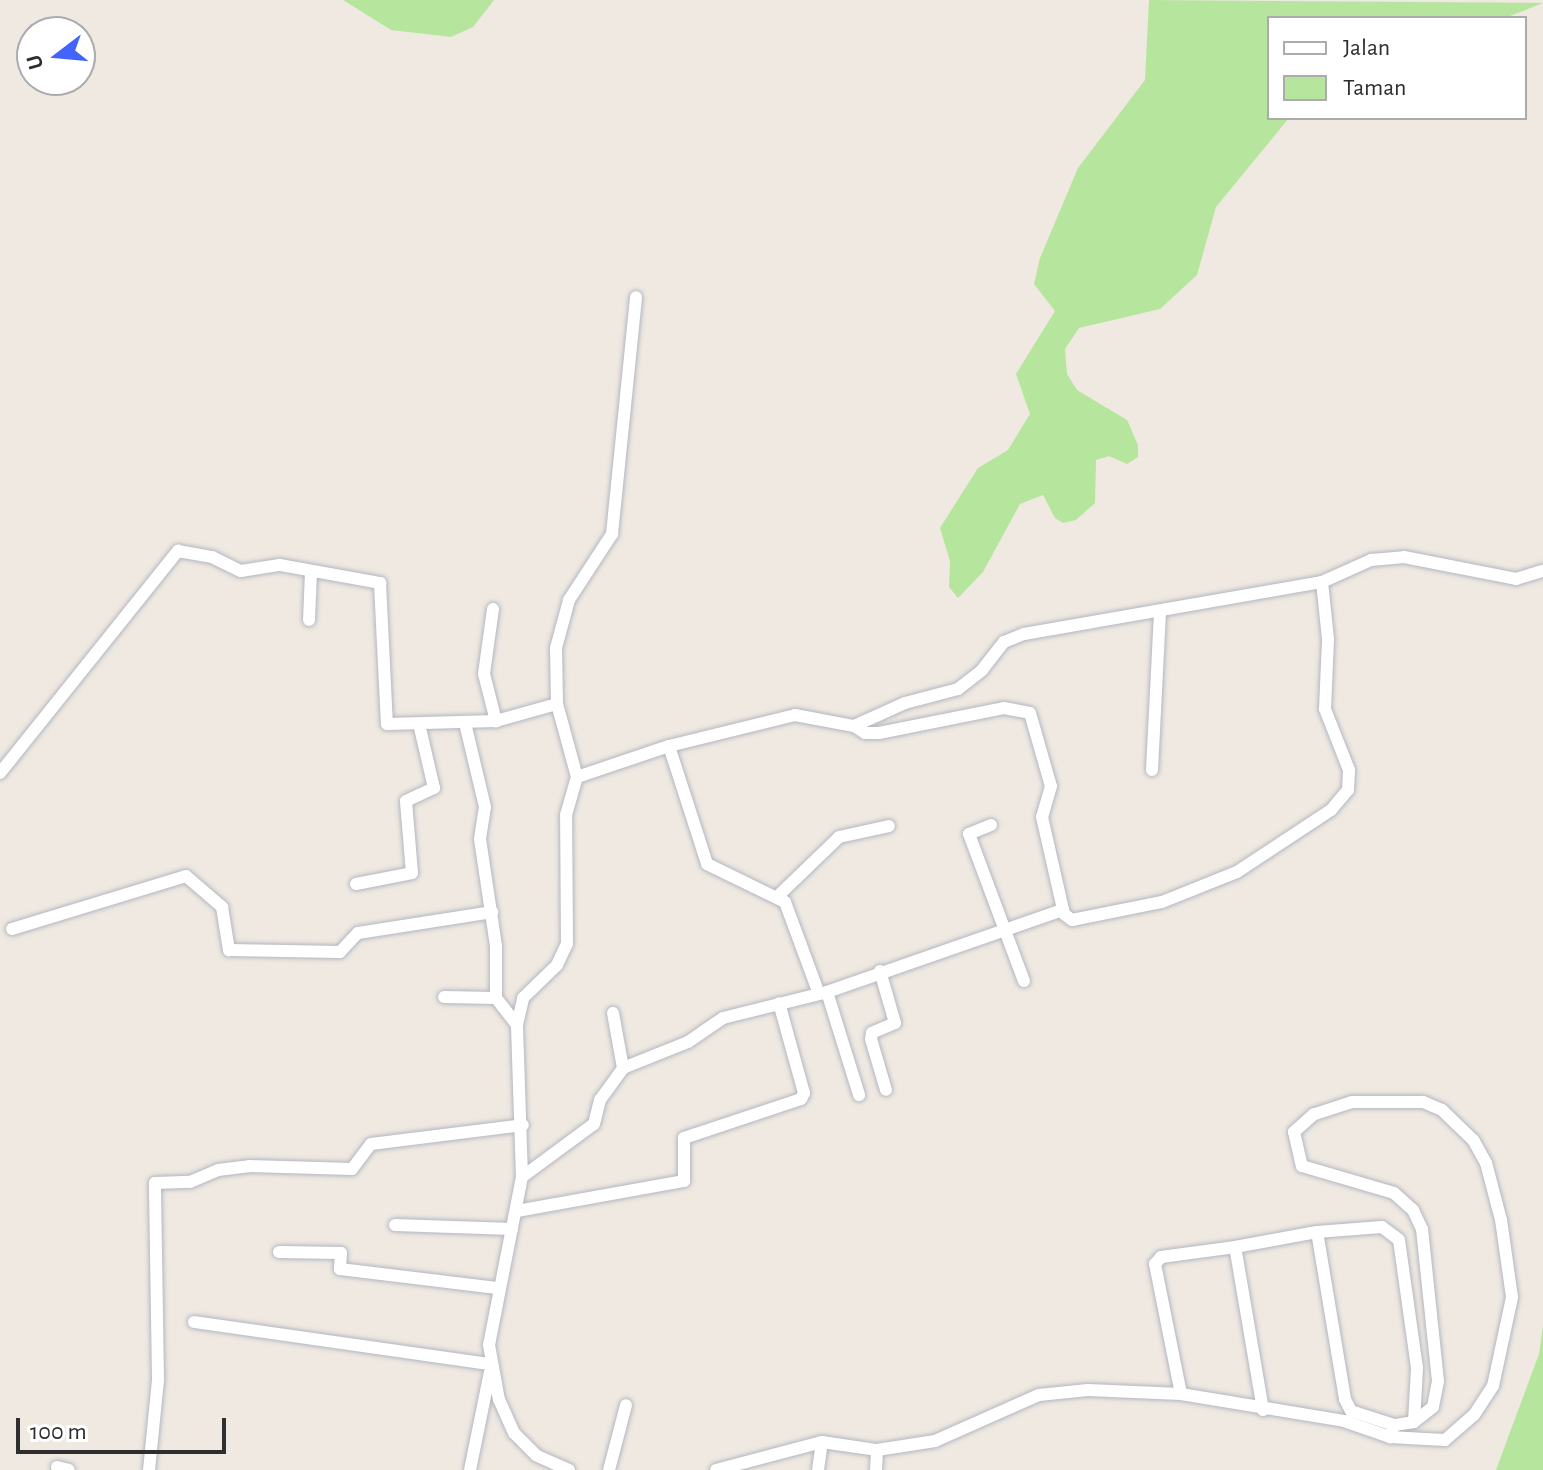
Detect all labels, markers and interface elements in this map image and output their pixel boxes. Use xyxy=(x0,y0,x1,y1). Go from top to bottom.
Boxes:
north arrow xyxy=(16,16,96,96)
legend xyxy=(1267,16,1527,120)
text: Jalan xyxy=(1343,36,1390,60)
text: U xyxy=(22,52,47,72)
text: Taman xyxy=(1343,76,1406,100)
scale bar xyxy=(20,1402,230,1452)
text: 100 m xyxy=(30,1420,87,1444)

